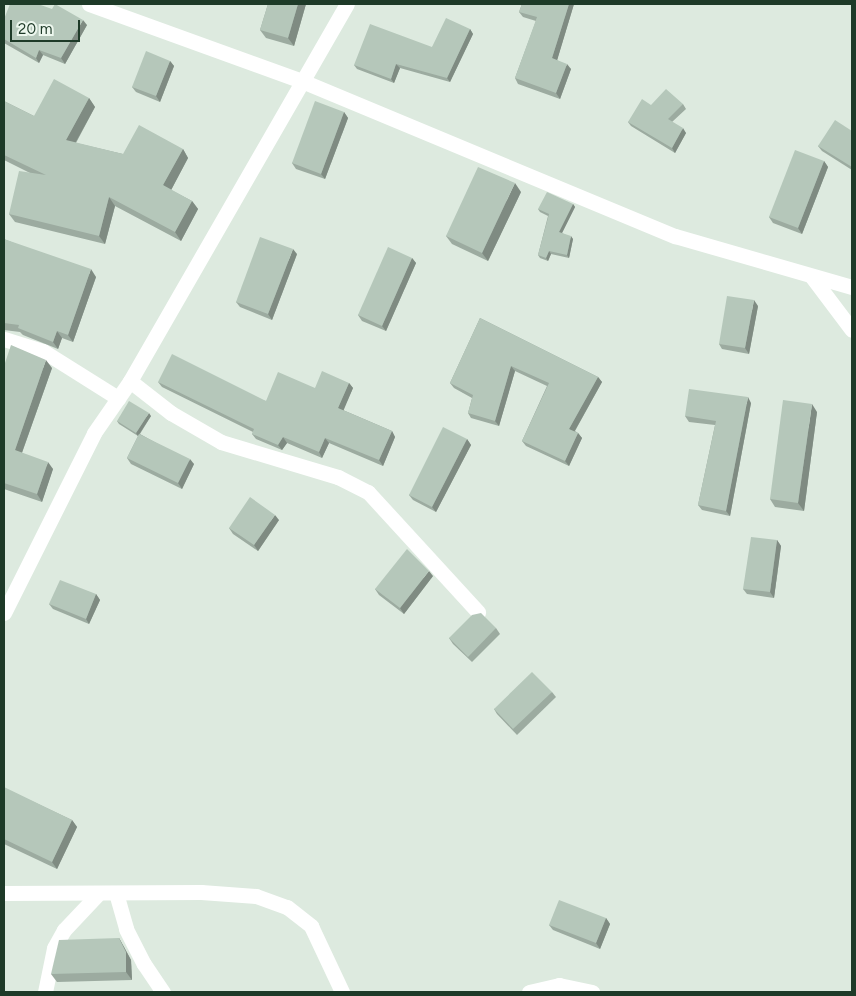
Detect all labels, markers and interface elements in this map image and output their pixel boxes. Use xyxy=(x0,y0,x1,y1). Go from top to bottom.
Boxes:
scale bar xyxy=(12,10,82,42)
text: 20 m xyxy=(18,20,52,38)

